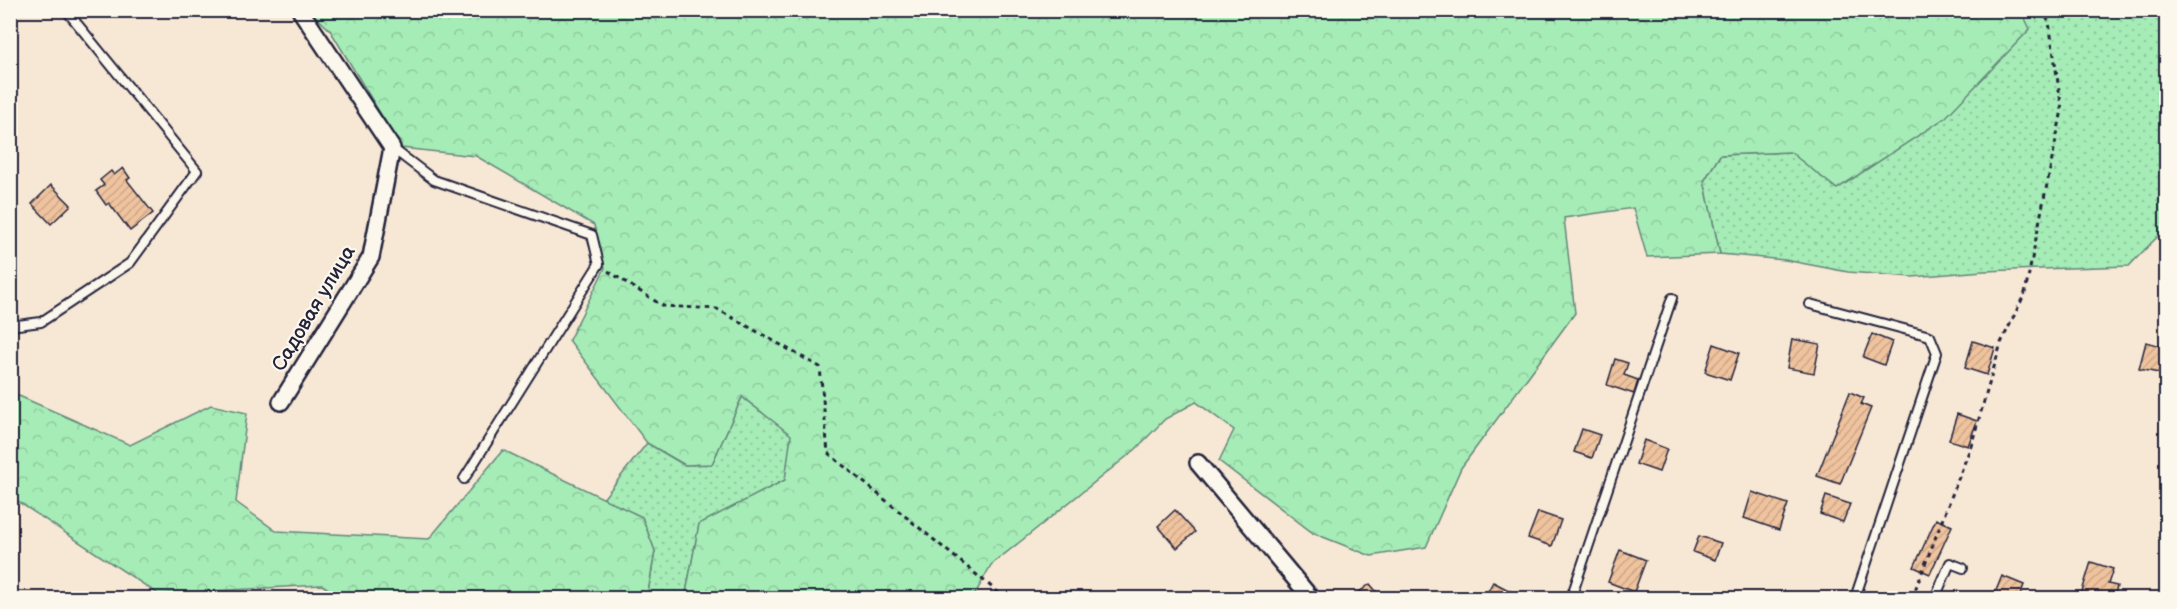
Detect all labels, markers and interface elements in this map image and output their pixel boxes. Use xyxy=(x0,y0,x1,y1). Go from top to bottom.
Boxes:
street label: Садовая улица xyxy=(267,241,361,376)

